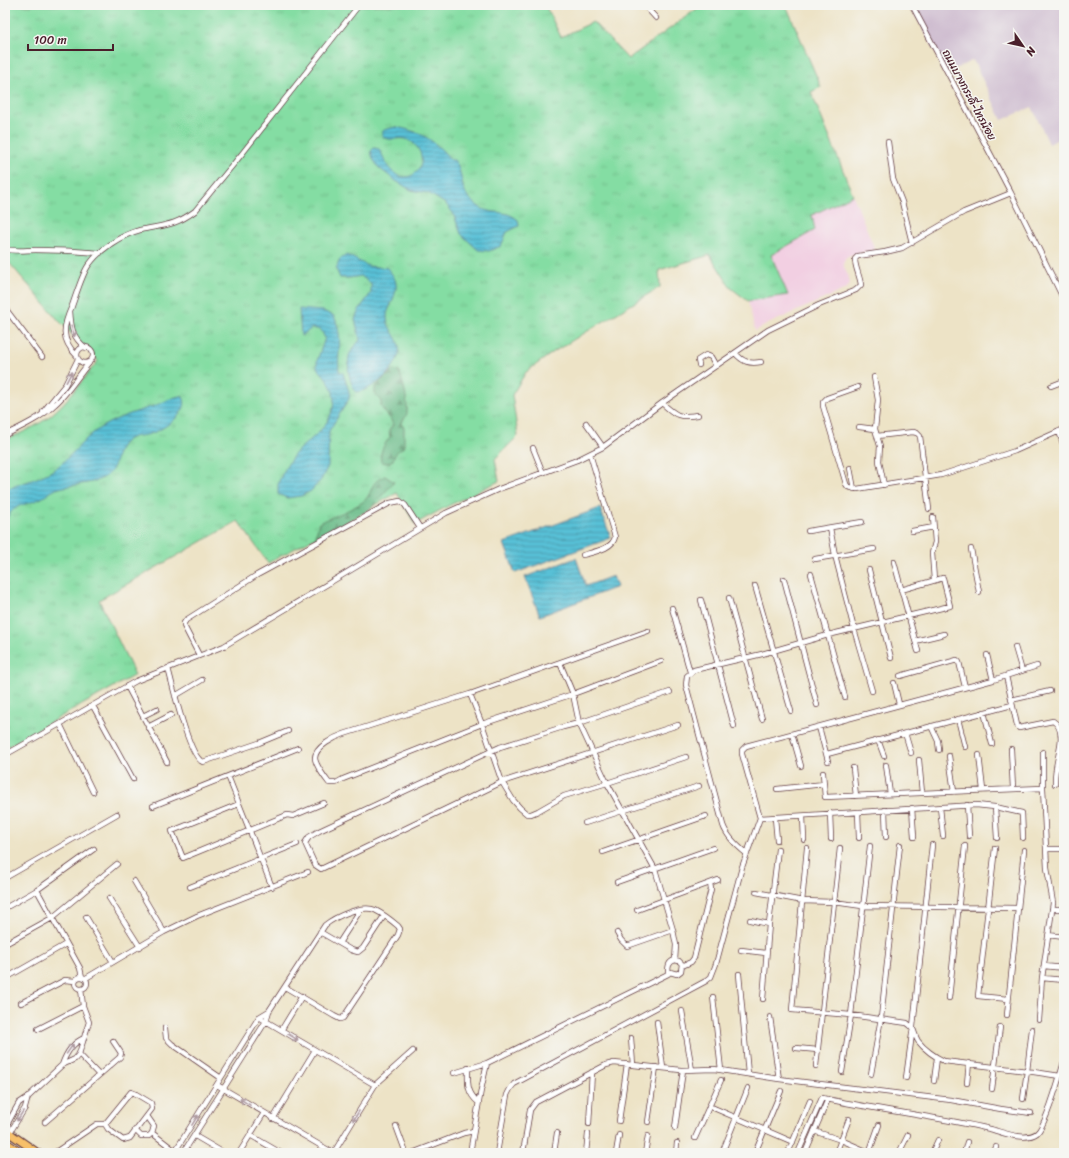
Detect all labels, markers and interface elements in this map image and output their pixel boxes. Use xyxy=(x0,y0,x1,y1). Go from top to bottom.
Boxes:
scale bar xyxy=(28,26,113,52)
north arrow xyxy=(1003,26,1043,66)
text: 100 m xyxy=(34,29,67,51)
text: N xyxy=(1021,42,1041,60)
street label: ถนนบางกระดี่-ไทรน้อย xyxy=(937,46,1001,145)
one-way arrow xyxy=(70,324,77,337)
one-way arrow xyxy=(66,371,73,383)
one-way arrow xyxy=(287,1033,299,1041)
one-way arrow xyxy=(66,1044,75,1055)
one-way arrow xyxy=(239,1098,251,1106)
one-way arrow xyxy=(16,1110,24,1122)
one-way arrow xyxy=(352,1110,360,1122)
one-way arrow xyxy=(192,1114,200,1126)

